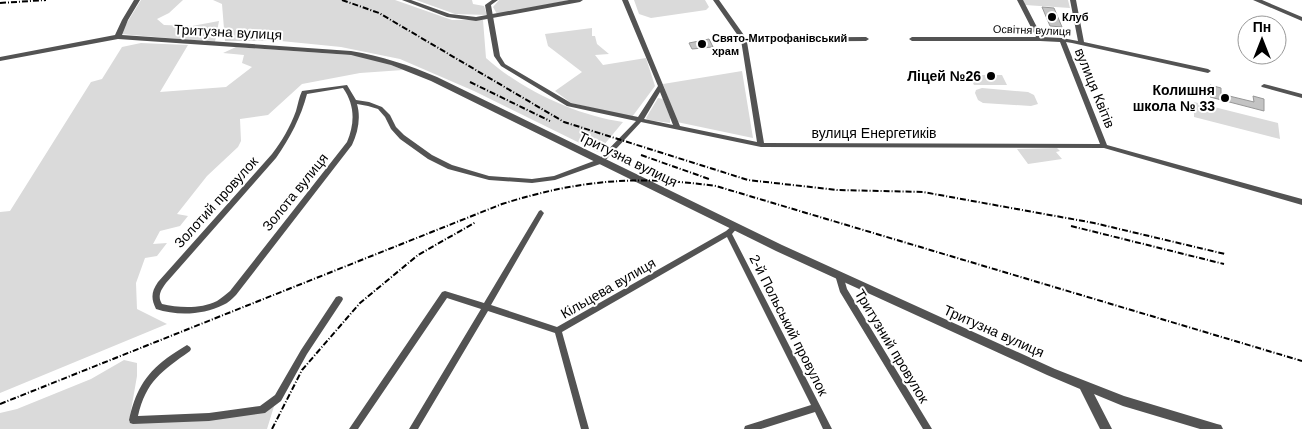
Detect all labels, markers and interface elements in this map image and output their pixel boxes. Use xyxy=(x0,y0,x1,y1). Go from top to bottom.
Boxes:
marker: Клуб xyxy=(1046,11,1058,23)
place label: Клуб xyxy=(1062,11,1089,23)
north arrow xyxy=(1237,15,1287,65)
text: Пн xyxy=(1253,19,1271,35)
street label: Тритузна вулиця xyxy=(174,21,282,43)
street label: Освітня вулиця xyxy=(993,23,1071,37)
place label: Свято-Митрофанівський храм xyxy=(712,32,847,57)
marker: Свято-Митрофанівський храм xyxy=(696,38,708,50)
street label: вулиця Квітів xyxy=(1072,46,1118,130)
place label: Ліцей №26 xyxy=(907,68,981,84)
marker: Ліцей №26 xyxy=(985,70,997,82)
place label: Колишня школа № 33 xyxy=(1133,82,1215,114)
marker: Колишня школа № 33 xyxy=(1219,92,1231,104)
street label: вулиця Енергетиків xyxy=(812,125,936,141)
street label: Тритузна вулиця xyxy=(576,128,680,190)
street label: Золота вулиця xyxy=(259,150,331,234)
street label: Золотий провулок xyxy=(171,153,262,251)
street label: 2-й Польський провулок xyxy=(746,252,832,399)
street label: Кільцева вулиця xyxy=(558,254,658,322)
street label: Тритузний провулок xyxy=(852,286,933,407)
street label: Тритузна вулиця xyxy=(941,302,1047,360)

